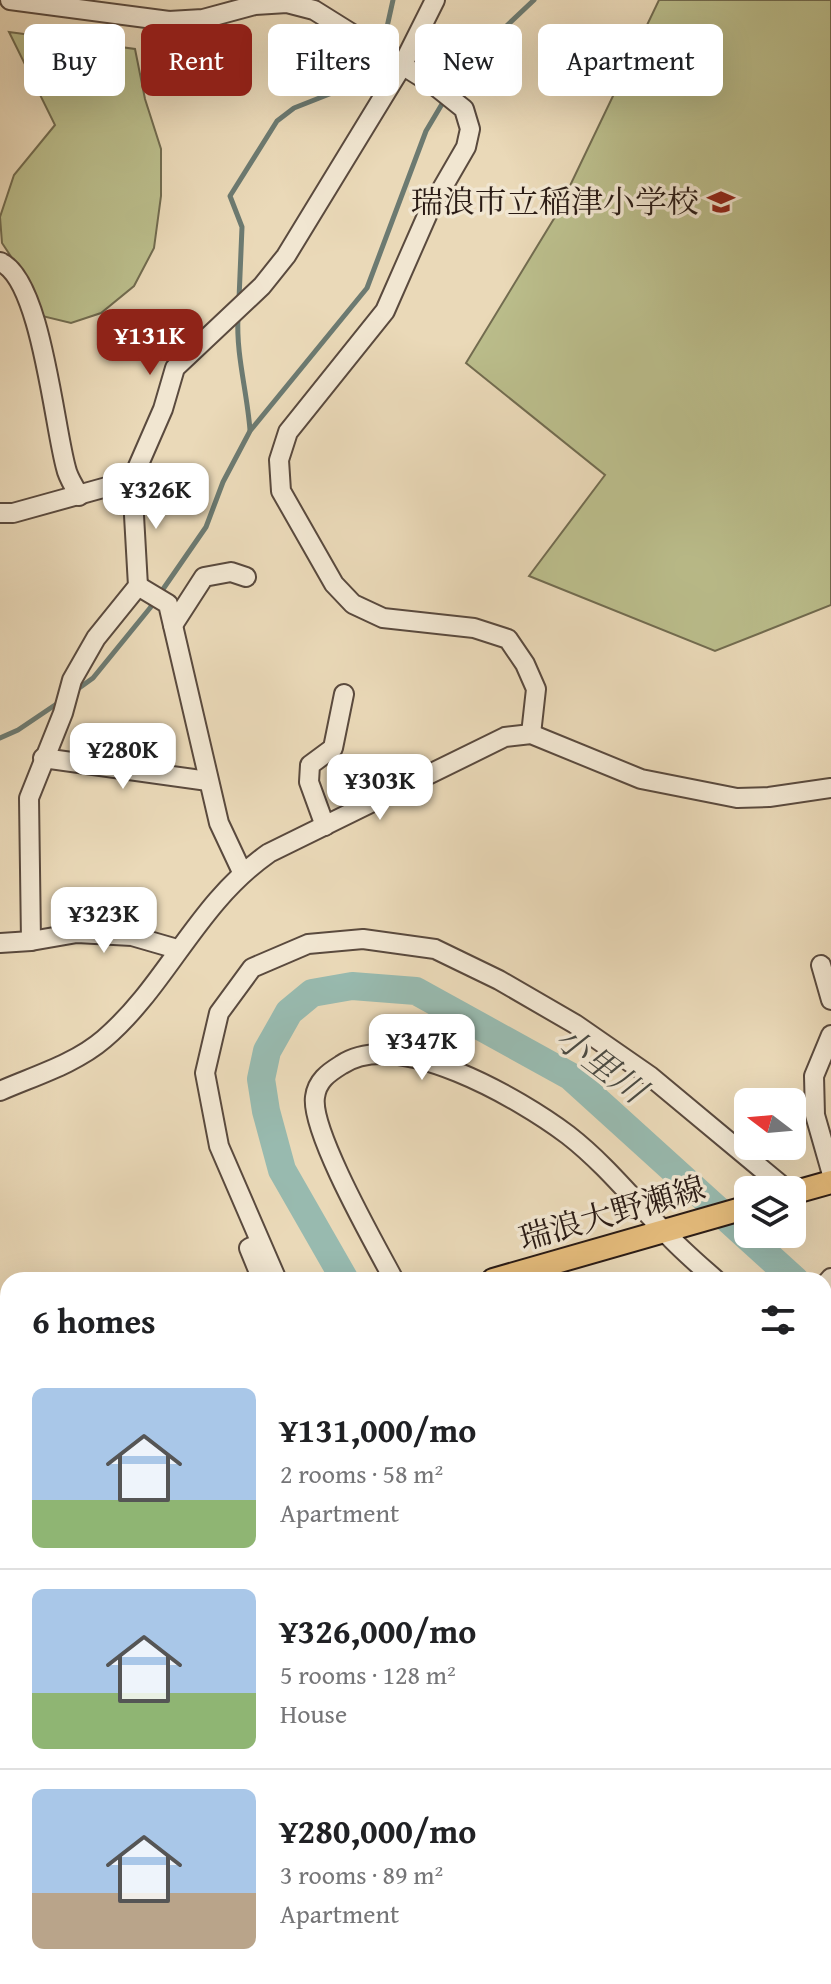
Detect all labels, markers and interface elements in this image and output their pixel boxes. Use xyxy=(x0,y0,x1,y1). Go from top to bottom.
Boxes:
chip: Buy xyxy=(24,24,125,96)
chip: Rent xyxy=(141,24,252,96)
chip: Filters xyxy=(268,24,399,96)
chip: New xyxy=(415,24,522,96)
chip: Apartment xyxy=(538,24,723,96)
place label: 瑞浪市立稲津小学校 xyxy=(411,178,699,225)
school or university icon: 瑞浪市立稲津小学校 xyxy=(706,187,736,217)
pin: ¥131K xyxy=(94,309,206,377)
text: ¥131K xyxy=(115,315,185,354)
pin: ¥326K xyxy=(100,463,212,531)
text: ¥326K xyxy=(121,469,191,508)
pin: ¥280K xyxy=(67,723,179,791)
text: ¥280K xyxy=(88,729,158,768)
pin: ¥303K xyxy=(324,754,436,822)
text: ¥303K xyxy=(345,760,415,799)
pin: ¥323K xyxy=(48,887,160,955)
text: ¥323K xyxy=(69,893,139,932)
water label: 小里川 xyxy=(546,1013,660,1116)
pin: ¥347K xyxy=(366,1014,478,1082)
text: ¥347K xyxy=(387,1020,457,1059)
north arrow xyxy=(734,1088,806,1160)
map controls xyxy=(734,1088,806,1248)
street label: 瑞浪大野瀬線 xyxy=(513,1163,711,1262)
button: layers xyxy=(734,1176,806,1248)
text: 6 homes xyxy=(32,1296,156,1345)
icon: filters xyxy=(756,1298,800,1342)
text: ¥131,000/mo xyxy=(280,1405,476,1454)
icon: home xyxy=(96,1420,192,1516)
text: 2 rooms · 58 m² xyxy=(280,1454,443,1493)
text: Apartment xyxy=(280,1493,399,1532)
text: ¥326,000/mo xyxy=(280,1606,476,1655)
icon: home xyxy=(96,1621,192,1717)
text: 5 rooms · 128 m² xyxy=(280,1655,456,1694)
text: House xyxy=(280,1694,347,1733)
text: ¥280,000/mo xyxy=(280,1806,476,1855)
icon: home xyxy=(96,1821,192,1917)
text: 3 rooms · 89 m² xyxy=(280,1855,443,1894)
text: Apartment xyxy=(280,1894,399,1933)

